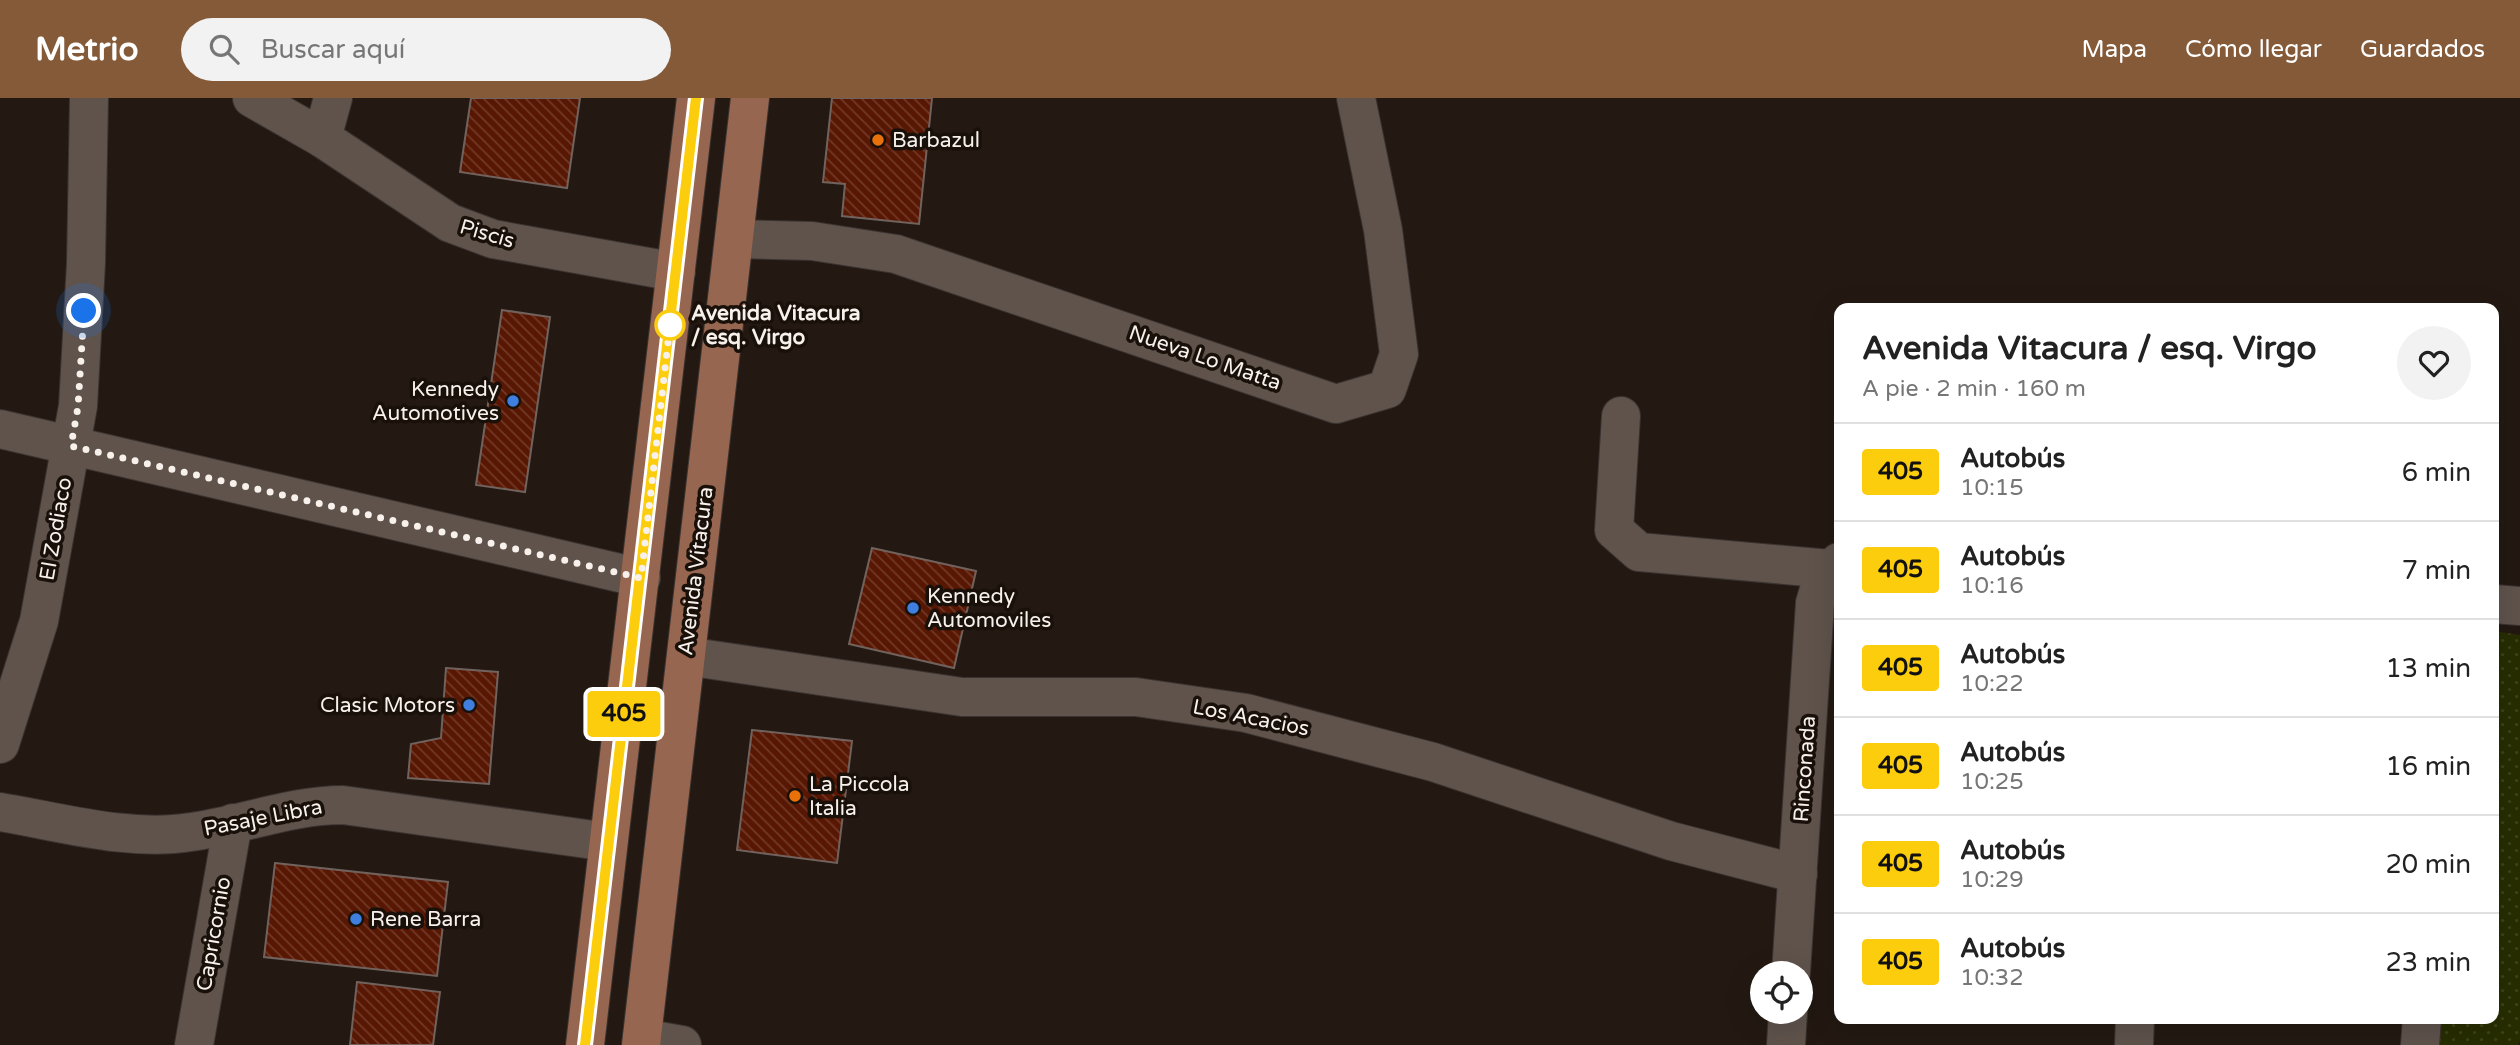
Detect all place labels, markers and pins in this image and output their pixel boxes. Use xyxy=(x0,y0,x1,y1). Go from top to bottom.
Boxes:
place label: Barbazul xyxy=(892,128,980,153)
marker: Barbazul xyxy=(870,132,886,148)
place label: Avenida Vitacura / esq. Virgo xyxy=(691,301,861,350)
marker: Avenida Vitacura / esq. Virgo xyxy=(655,310,685,340)
place label: Kennedy Automotives xyxy=(372,377,499,426)
marker: Kennedy Automotives xyxy=(505,393,521,409)
place label: Kennedy Automoviles xyxy=(927,584,1051,633)
marker: Kennedy Automoviles xyxy=(905,600,921,616)
place label: Clasic Motors xyxy=(320,693,455,718)
marker: Clasic Motors xyxy=(461,697,477,713)
place label: La Piccola Italia xyxy=(809,772,910,821)
marker: La Piccola Italia xyxy=(787,788,803,804)
place label: Rene Barra xyxy=(370,907,481,932)
marker: Rene Barra xyxy=(348,911,364,927)

